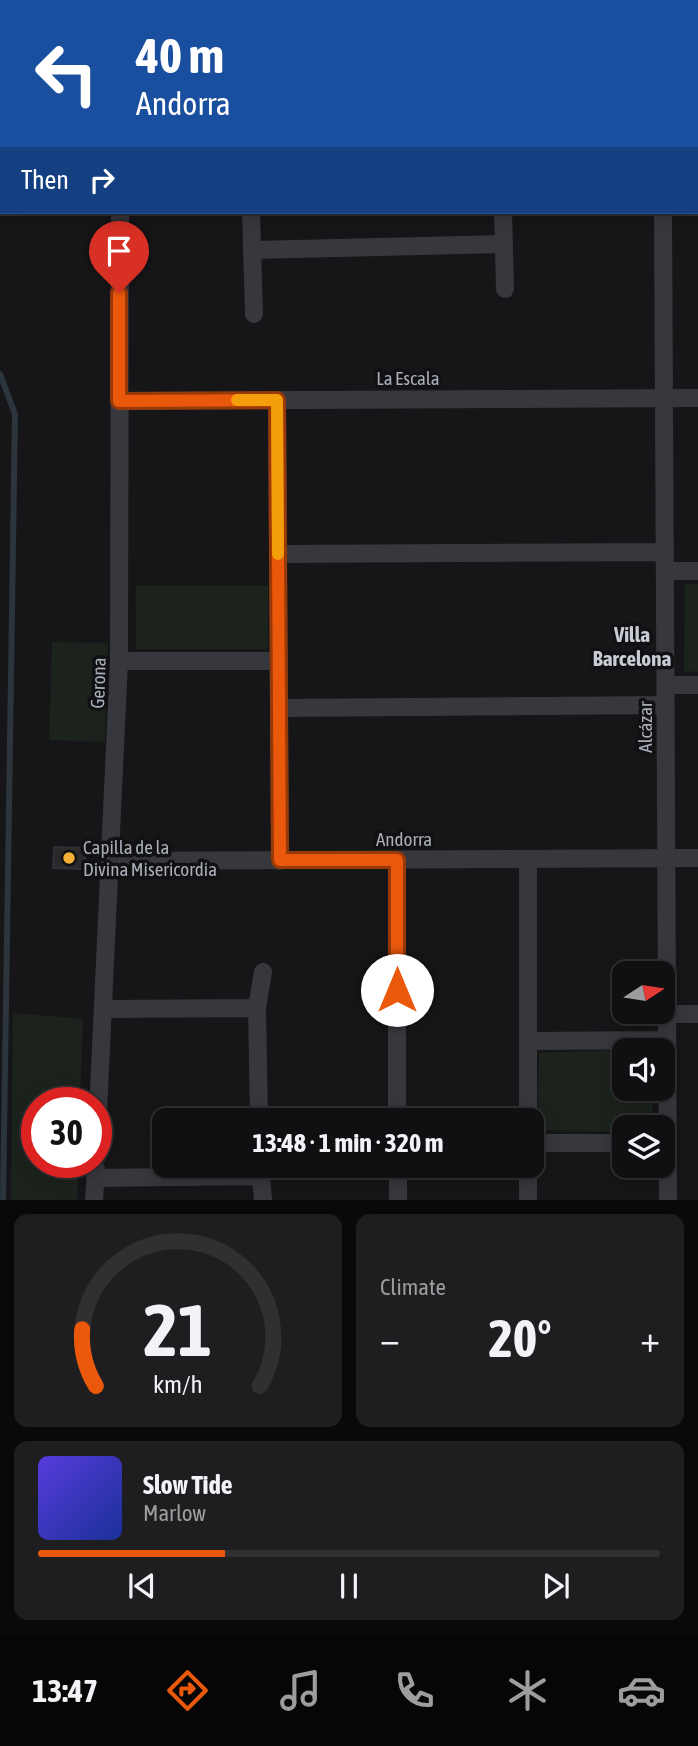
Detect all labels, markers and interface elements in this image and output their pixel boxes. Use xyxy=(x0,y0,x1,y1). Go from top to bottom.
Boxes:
text: 40 m xyxy=(136,27,224,83)
icon: left xyxy=(21,28,112,119)
text: Andorra xyxy=(136,85,231,122)
icon: right xyxy=(83,161,121,199)
text: Then xyxy=(21,165,69,195)
pin xyxy=(89,221,149,293)
icon: arrive xyxy=(100,232,138,270)
street label: La Escala xyxy=(376,367,440,389)
district label: Villa Barcelona xyxy=(593,622,671,670)
street label: Gerona xyxy=(86,657,110,709)
street label: Alcázar xyxy=(634,701,656,753)
street label: Andorra xyxy=(376,828,432,850)
place label: Capilla de la Divina Misericordia xyxy=(83,836,217,880)
marker: Capilla de la Divina Misericordia xyxy=(61,850,77,866)
position arrow xyxy=(360,953,434,1027)
north arrow xyxy=(612,961,676,1024)
map controls xyxy=(612,961,675,1178)
button: sound xyxy=(612,1038,675,1101)
speed limit sign: 30 xyxy=(21,1087,112,1178)
button: layers xyxy=(612,1115,675,1178)
text: 13:48 · 1 min · 320 m xyxy=(253,1128,443,1158)
text: Climate xyxy=(380,1274,446,1300)
text: 21 xyxy=(144,1289,212,1372)
text: 20° xyxy=(488,1308,552,1368)
text: − xyxy=(380,1317,400,1360)
text: + xyxy=(640,1317,660,1360)
text: km/h xyxy=(153,1370,203,1398)
text: Slow Tide xyxy=(143,1470,233,1500)
text: Marlow xyxy=(143,1500,206,1526)
icon: previous xyxy=(123,1567,161,1605)
icon: pause xyxy=(330,1567,368,1605)
icon: next xyxy=(537,1567,575,1605)
icon: directions xyxy=(163,1666,212,1715)
icon: music xyxy=(276,1666,325,1715)
icon: phone xyxy=(390,1666,439,1715)
icon: climate xyxy=(503,1666,552,1715)
icon: car xyxy=(617,1666,666,1715)
text: 13:47 xyxy=(32,1672,98,1709)

